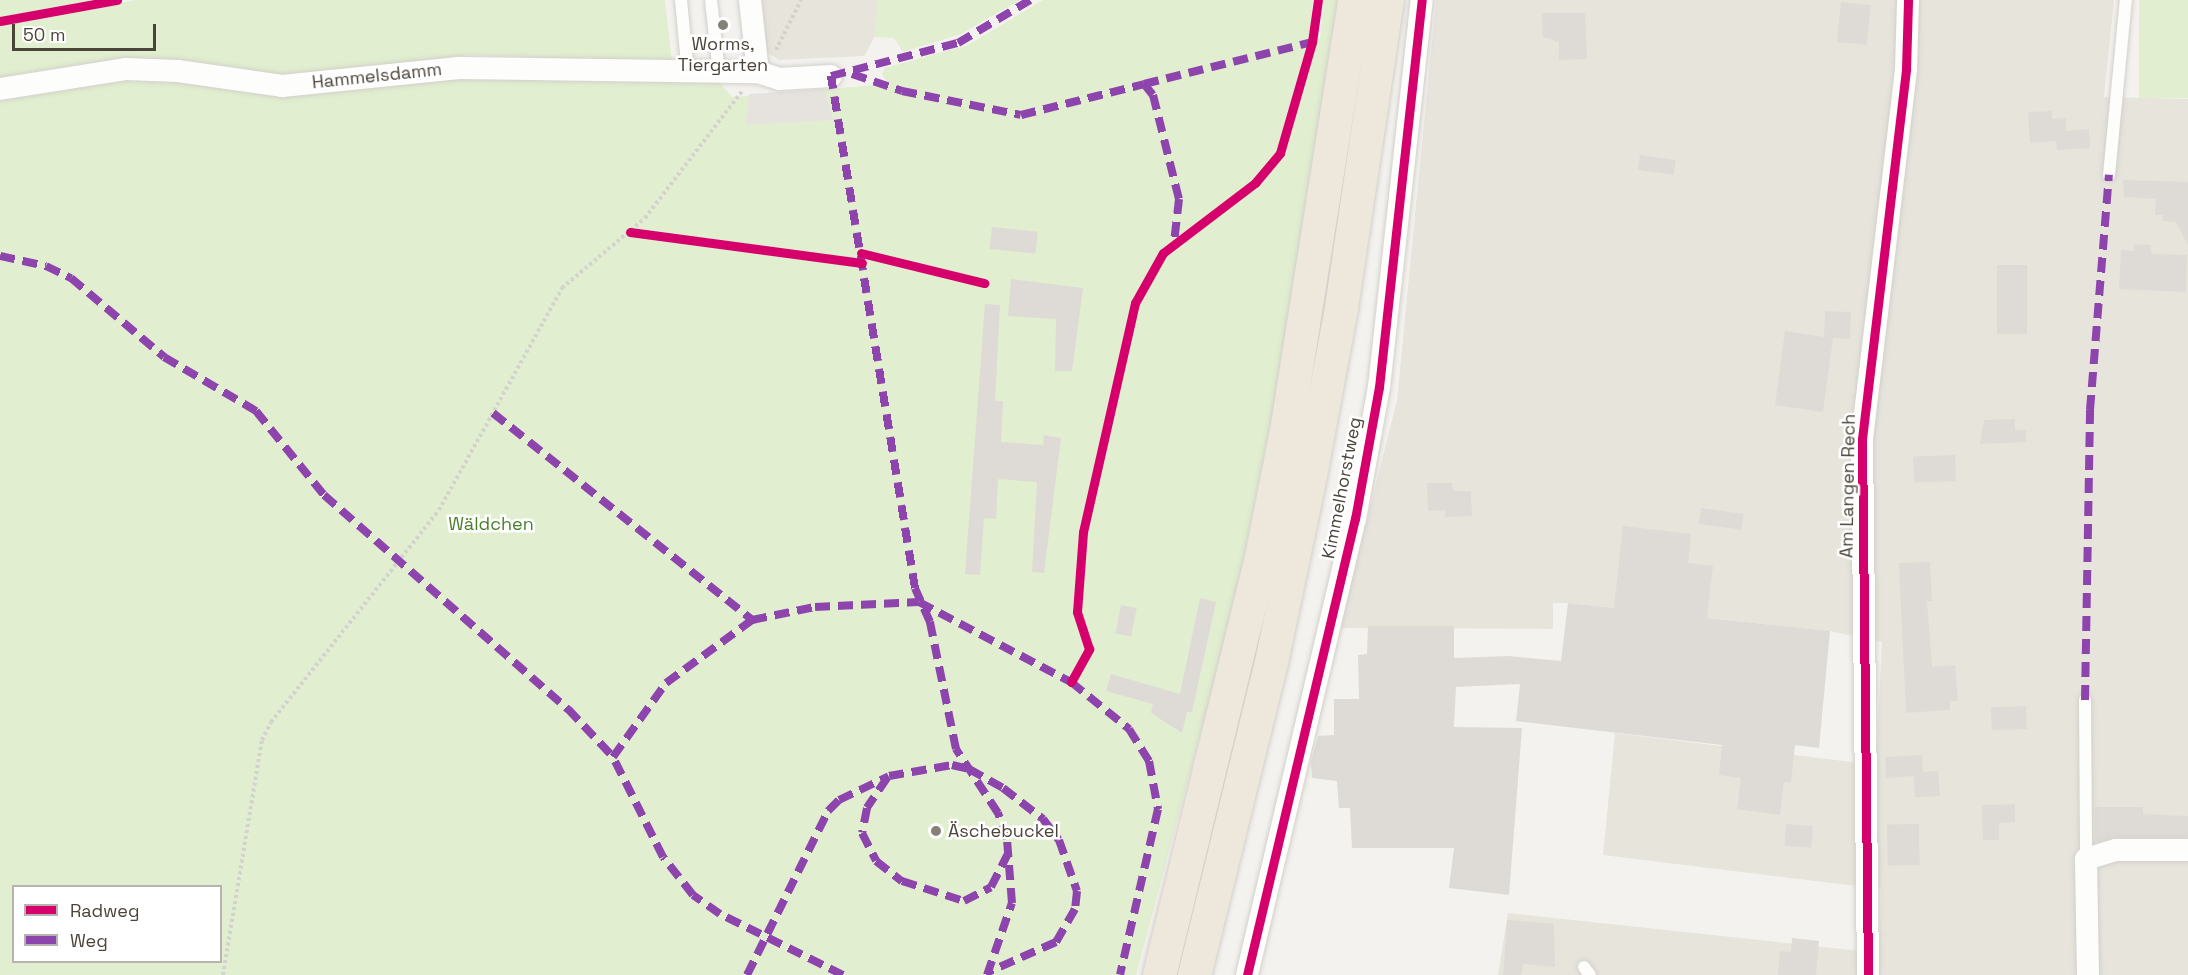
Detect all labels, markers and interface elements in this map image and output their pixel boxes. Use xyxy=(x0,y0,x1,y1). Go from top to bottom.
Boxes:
scale bar xyxy=(15,12,159,50)
marker: Worms, Tiergarten xyxy=(716,18,730,32)
text: 50 m xyxy=(23,23,65,46)
place label: Worms, Tiergarten xyxy=(678,34,768,76)
street label: Hammelsdamm xyxy=(311,58,443,94)
street label: Am Langen Rech xyxy=(1836,414,1860,558)
street label: Kimmelhorstweg xyxy=(1318,415,1366,561)
park label: Wäldchen xyxy=(448,513,534,535)
place label: Äschebuckel xyxy=(948,820,1059,842)
marker: Äschebuckel xyxy=(929,824,943,838)
legend xyxy=(12,885,222,963)
text: Radweg xyxy=(70,899,140,922)
text: Weg xyxy=(70,929,108,952)

